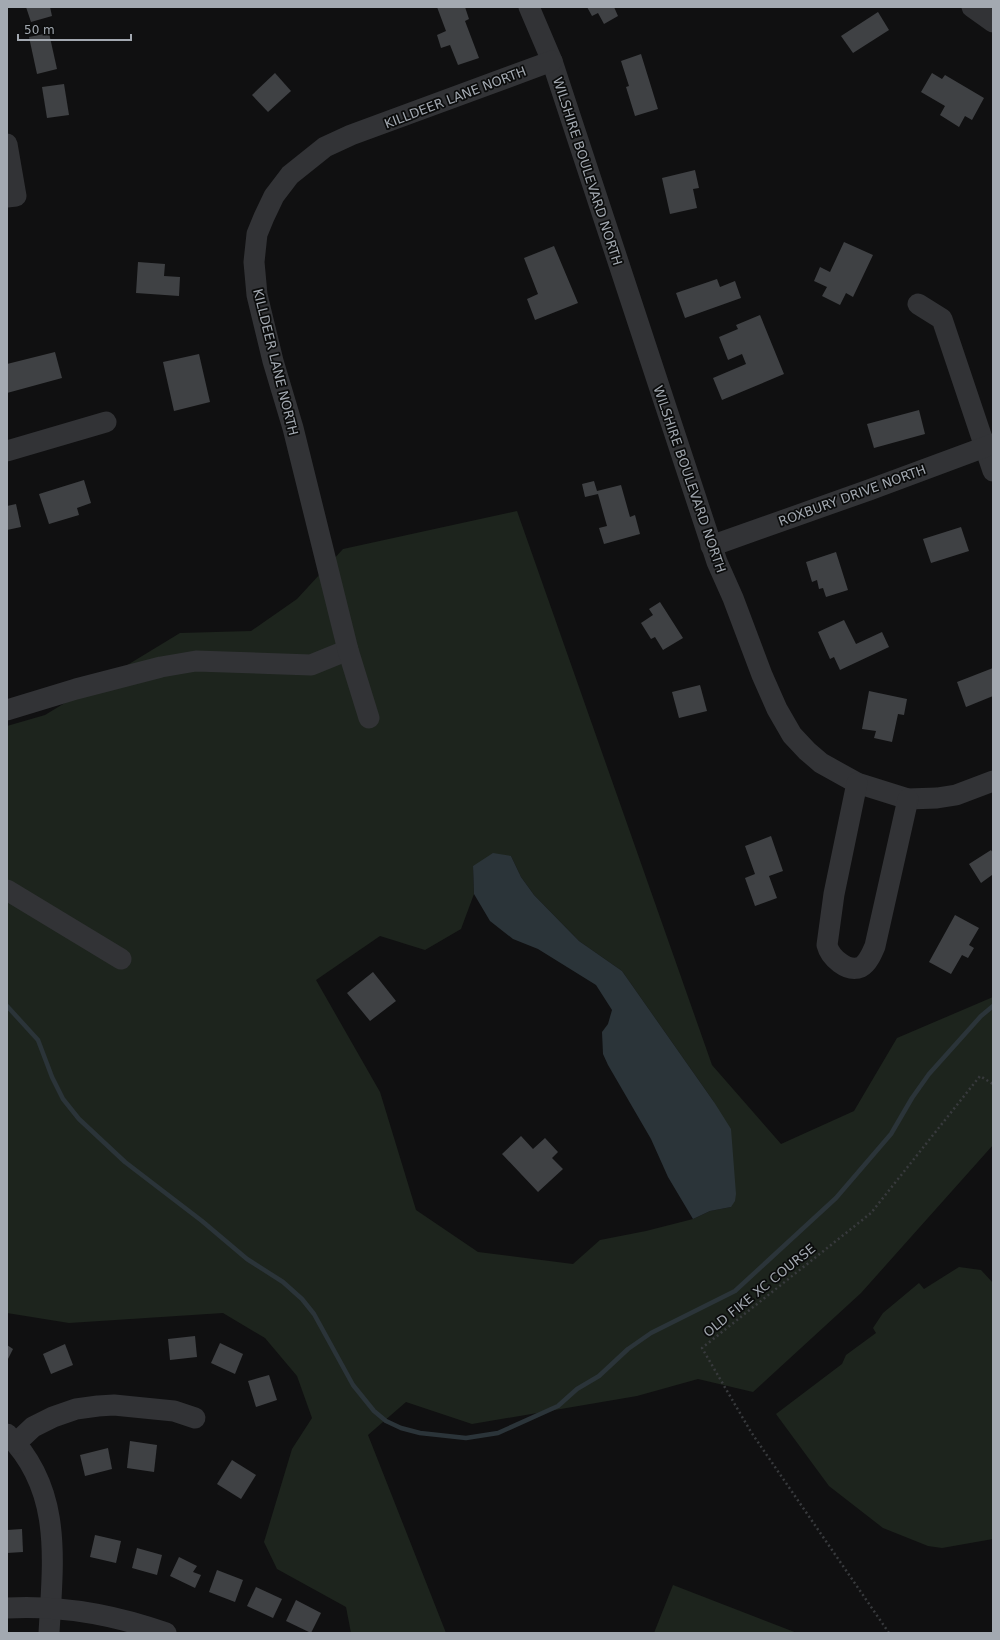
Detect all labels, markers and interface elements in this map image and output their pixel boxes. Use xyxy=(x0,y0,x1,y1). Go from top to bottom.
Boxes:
scale bar xyxy=(18,16,131,42)
text: 50 m xyxy=(24,23,55,37)
street label: KILLDEER LANE NORTH xyxy=(382,63,528,131)
street label: WILSHIRE BOULEVARD NORTH xyxy=(550,75,625,267)
street label: KILLDEER LANE NORTH xyxy=(250,287,301,437)
street label: WILSHIRE BOULEVARD NORTH xyxy=(650,384,729,575)
street label: ROXBURY DRIVE NORTH xyxy=(776,462,928,529)
street label: OLD FIKE XC COURSE xyxy=(700,1241,818,1340)

